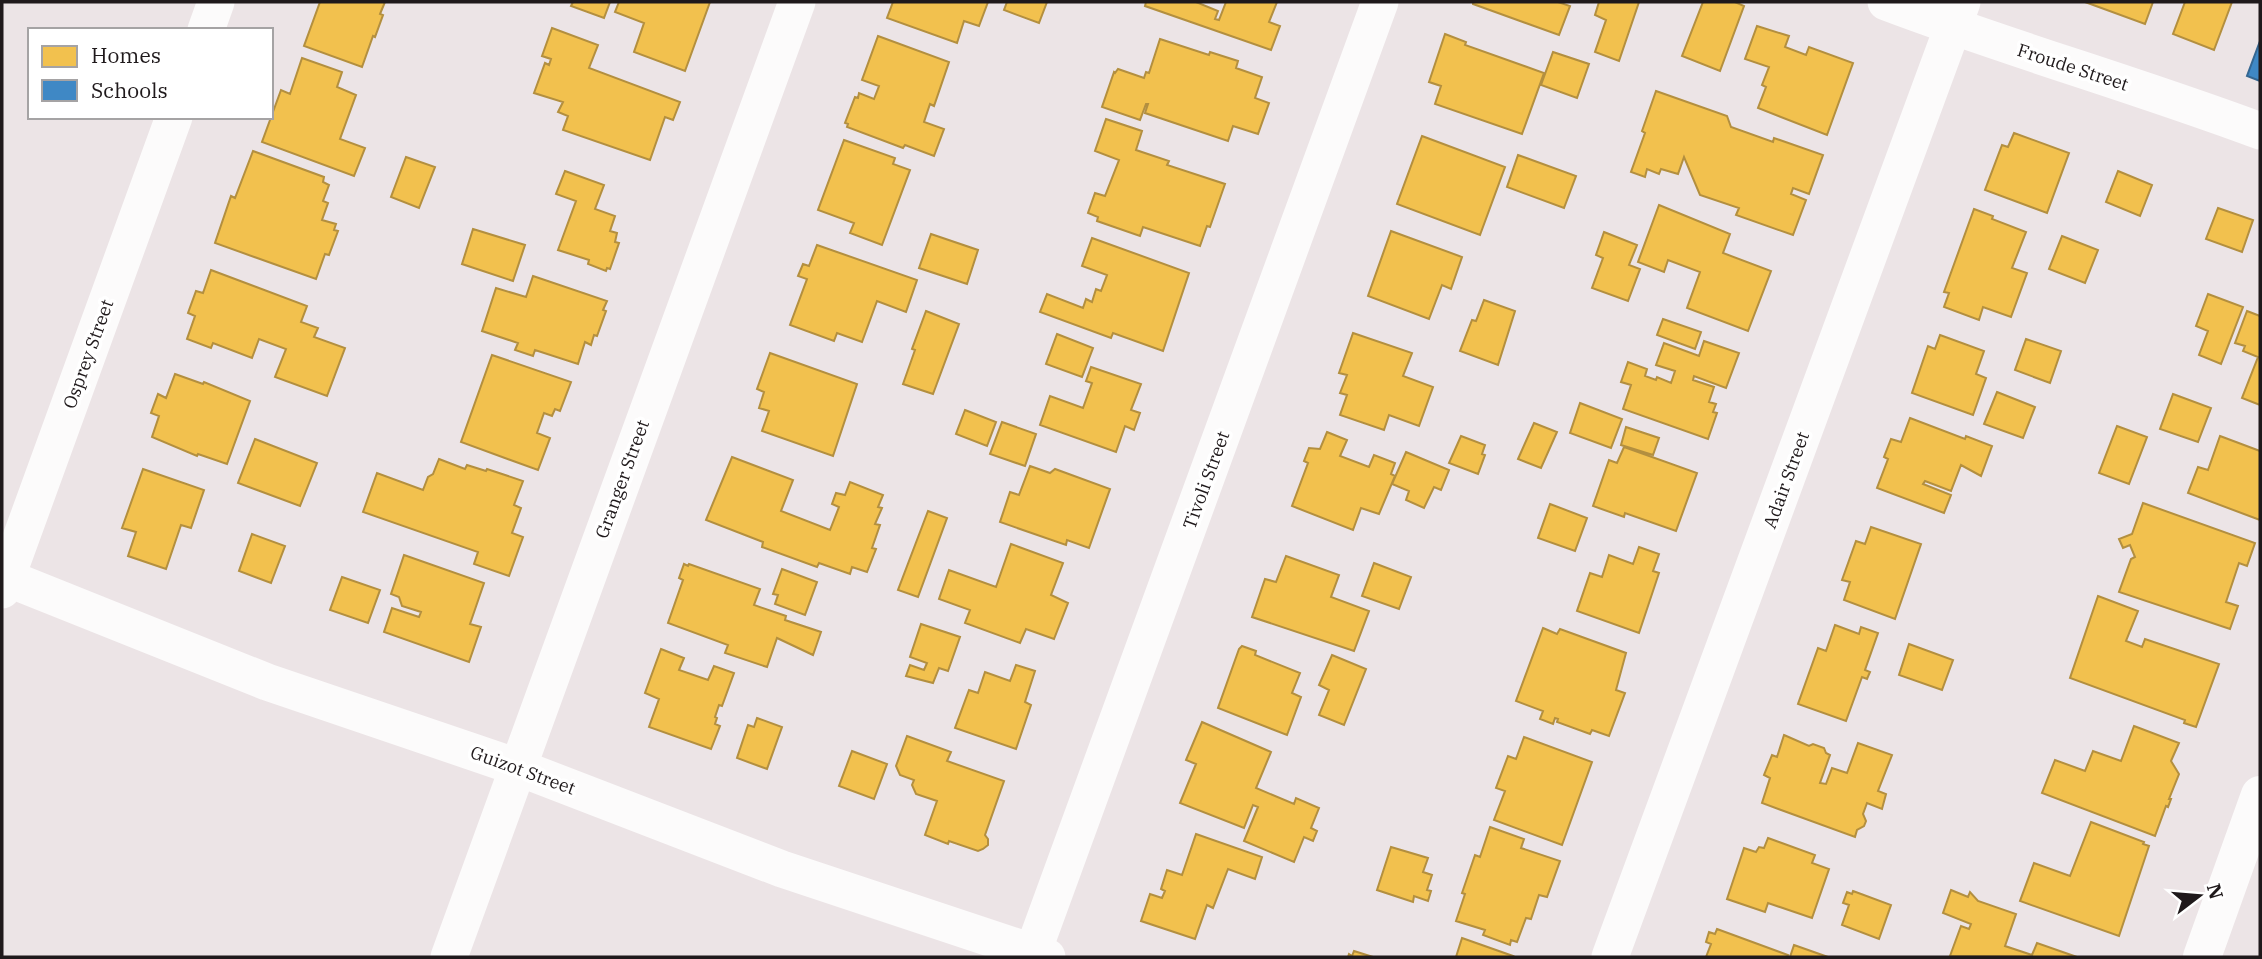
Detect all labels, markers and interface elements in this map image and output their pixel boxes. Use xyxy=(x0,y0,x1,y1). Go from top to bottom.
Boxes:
legend xyxy=(28,28,273,119)
street label: Froude Street xyxy=(2015,38,2131,96)
text: Homes xyxy=(91,41,161,69)
text: Schools xyxy=(91,76,168,104)
street label: Osprey Street xyxy=(58,296,118,412)
street label: Granger Street xyxy=(590,417,654,541)
street label: Tivoli Street xyxy=(1178,428,1234,532)
street label: Adair Street xyxy=(1758,428,1814,532)
street label: Guizot Street xyxy=(467,740,579,800)
north arrow xyxy=(2164,861,2234,931)
text: N xyxy=(2202,881,2229,902)

